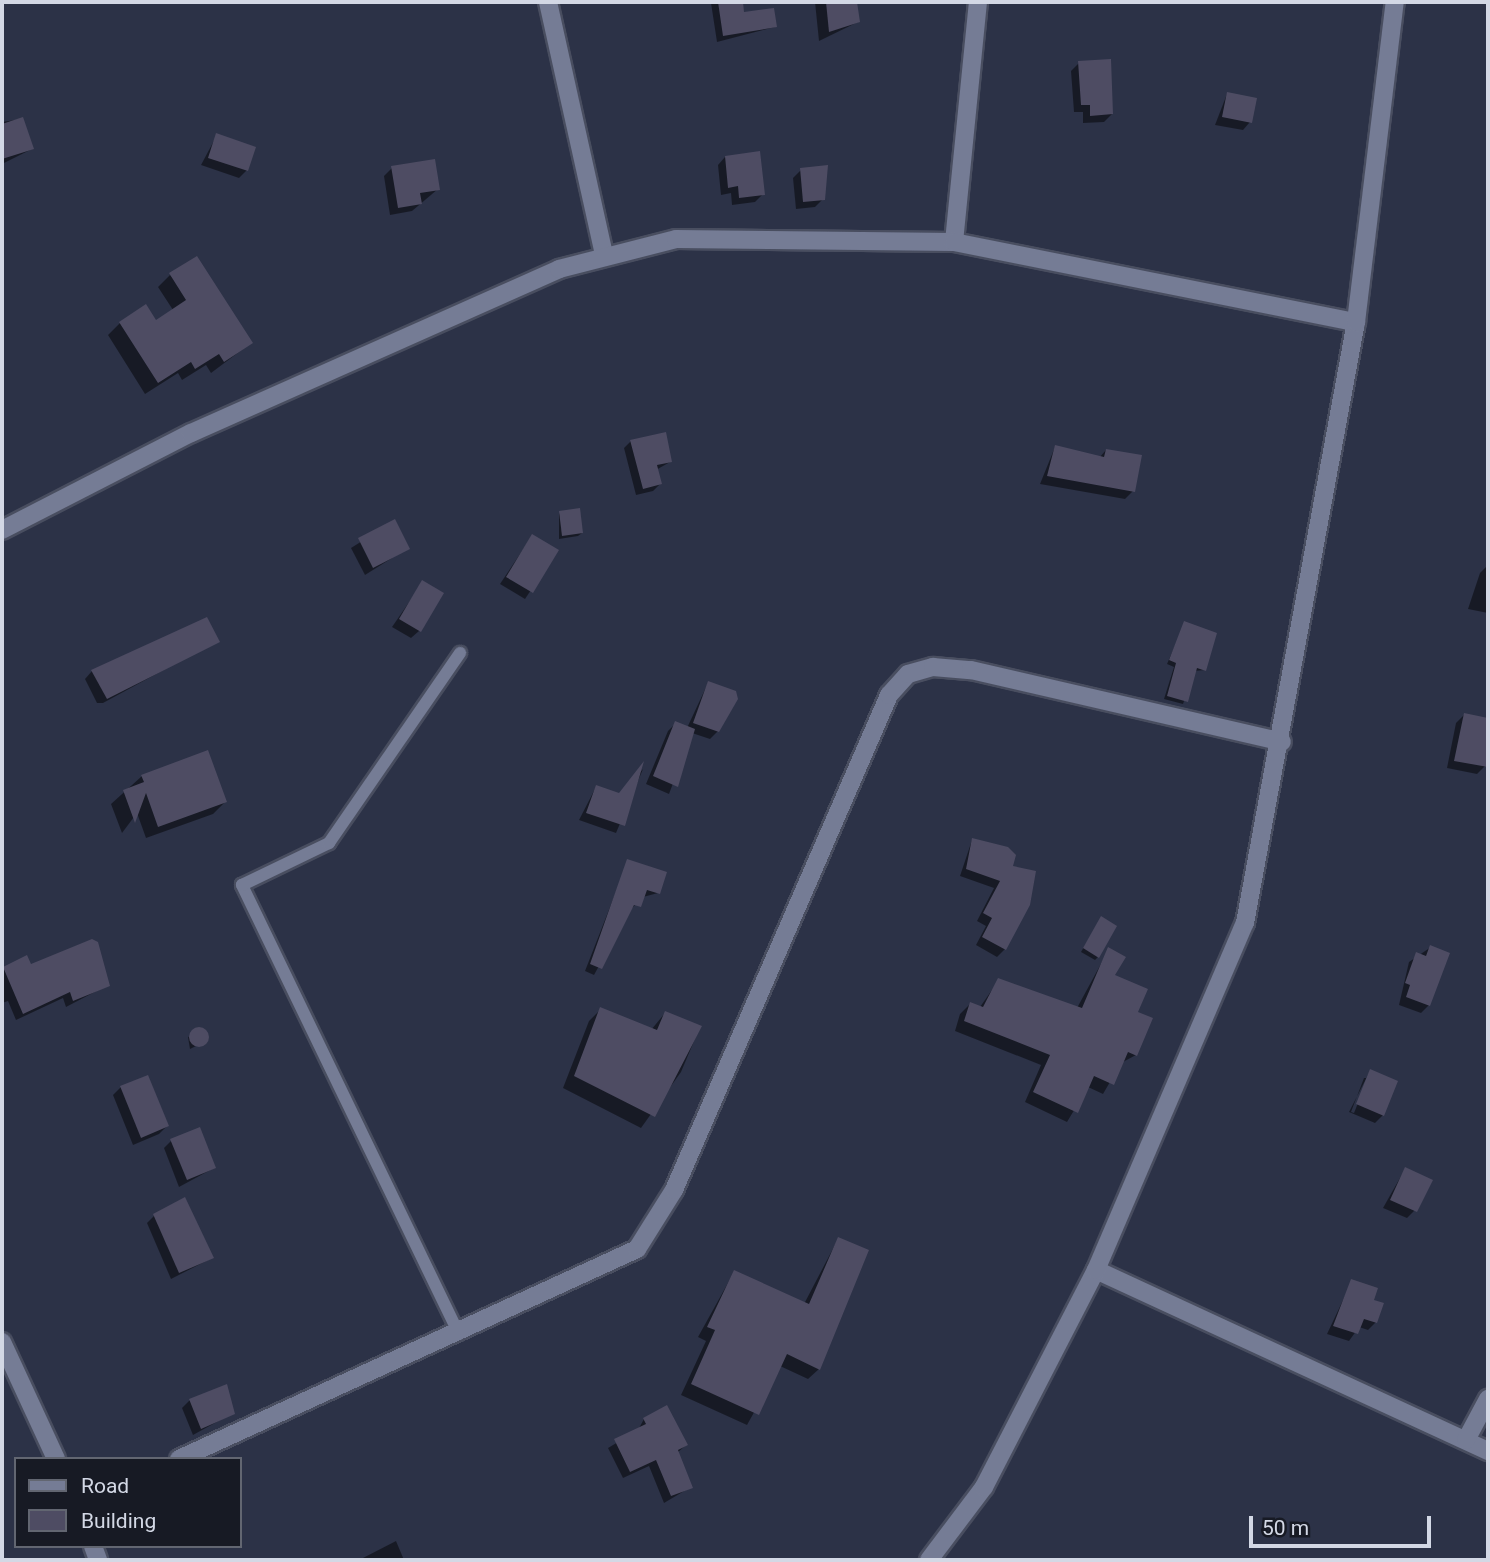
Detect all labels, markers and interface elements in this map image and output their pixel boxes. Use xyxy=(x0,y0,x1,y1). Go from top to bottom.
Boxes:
legend xyxy=(14,1457,242,1548)
text: Road xyxy=(81,1474,129,1498)
scale bar xyxy=(1252,1502,1434,1546)
text: Building xyxy=(81,1509,156,1533)
text: 50 m xyxy=(1262,1516,1309,1540)

